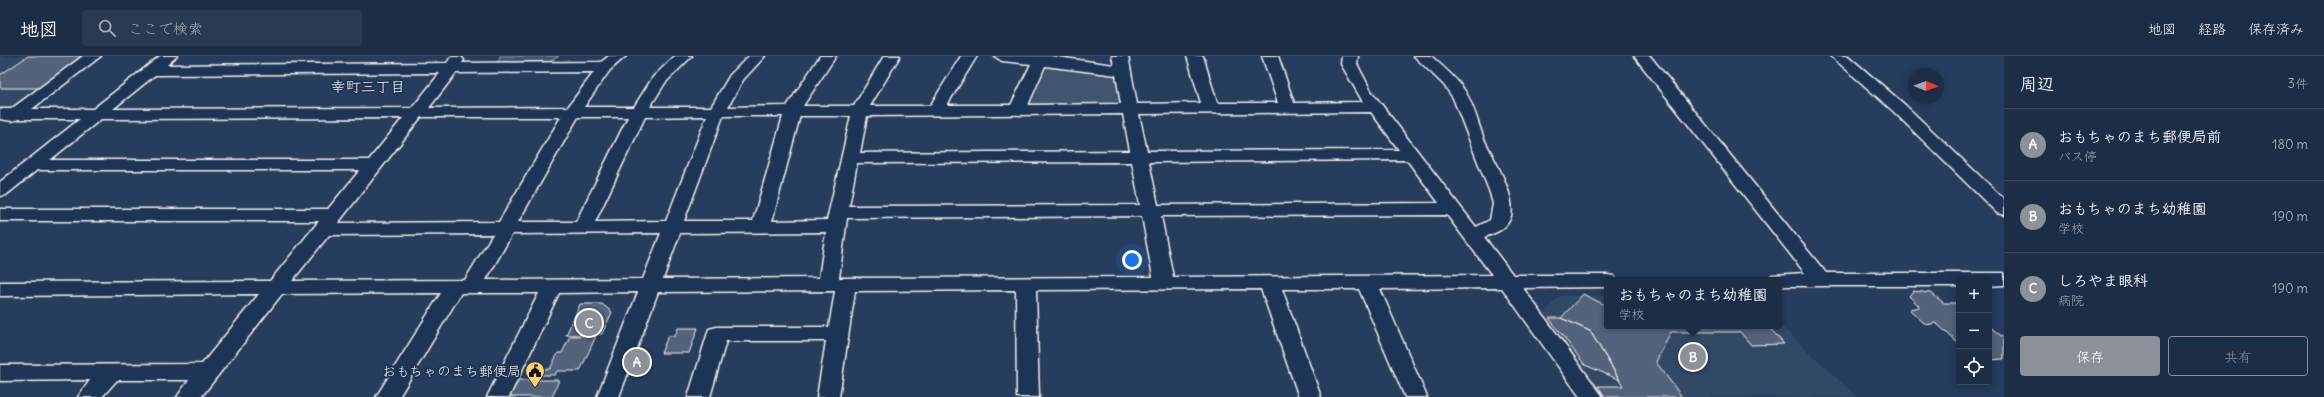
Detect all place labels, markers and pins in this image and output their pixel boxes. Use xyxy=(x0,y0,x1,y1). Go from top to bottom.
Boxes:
pin: C xyxy=(576,308,602,338)
pin: B xyxy=(1680,342,1706,372)
pin: A xyxy=(624,347,650,377)
public building icon: おもちゃのまち郵便局 xyxy=(524,360,546,388)
place label: おもちゃのまち郵便局 xyxy=(382,362,521,380)

